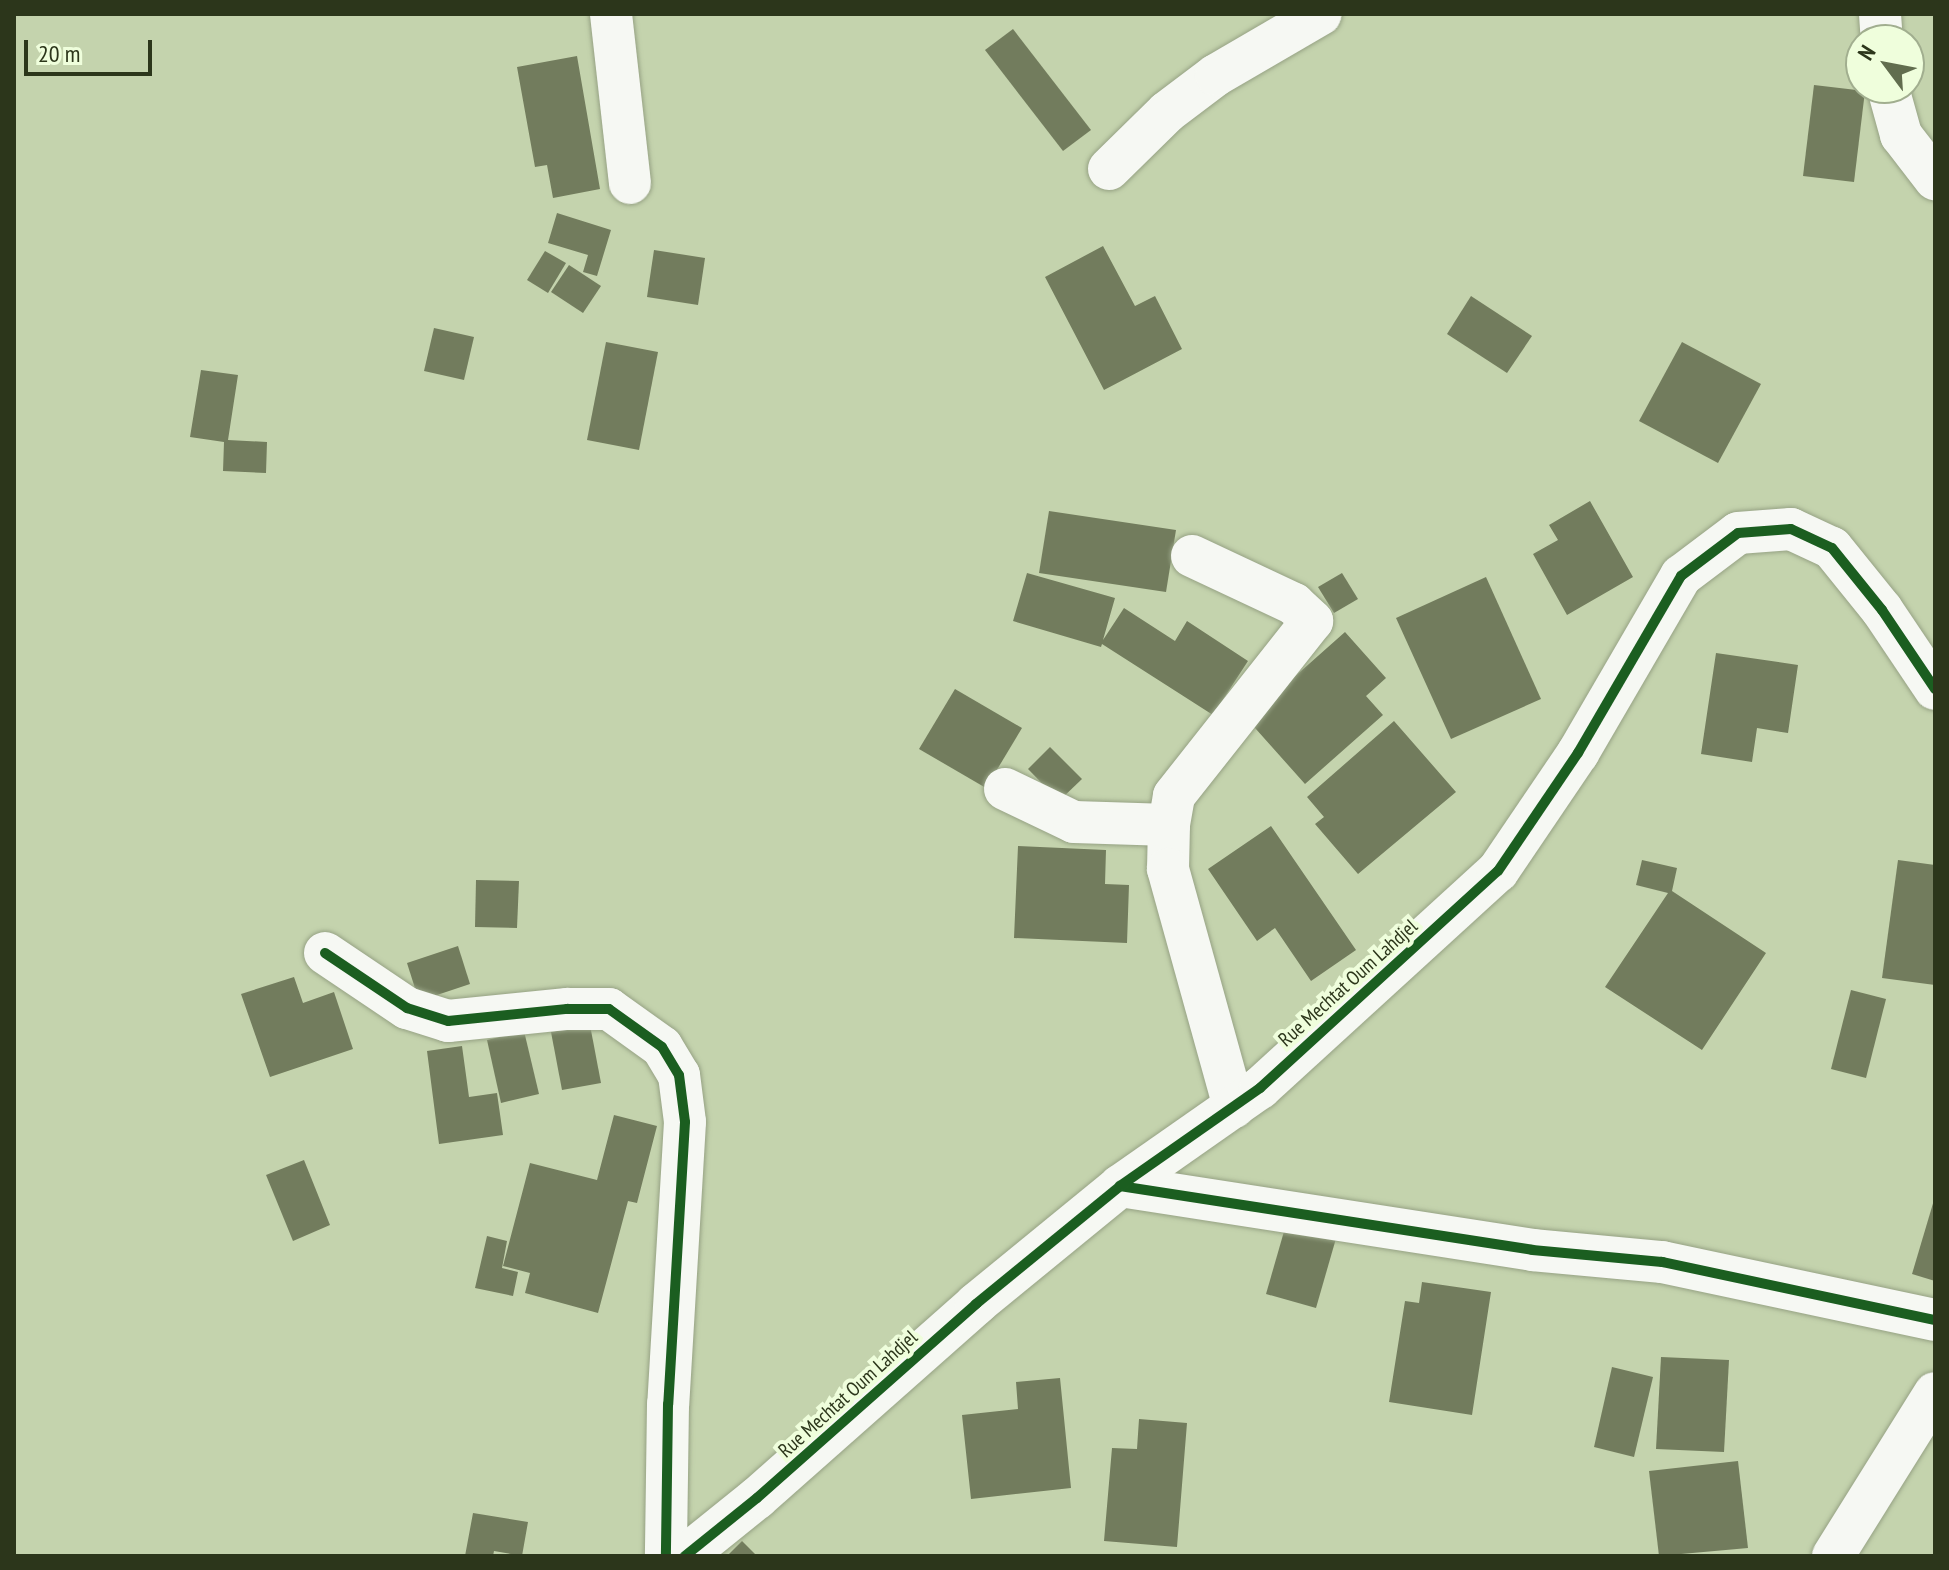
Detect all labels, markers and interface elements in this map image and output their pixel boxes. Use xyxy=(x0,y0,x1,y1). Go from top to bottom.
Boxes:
scale bar xyxy=(28,24,156,74)
north arrow xyxy=(1845,24,1925,104)
text: 20 m xyxy=(38,38,80,69)
text: N xyxy=(1851,40,1881,65)
street label: Rue Mechtat Oum Lahdjel xyxy=(1274,914,1422,1052)
street label: Rue Mechtat Oum Lahdjel xyxy=(774,1325,922,1463)

